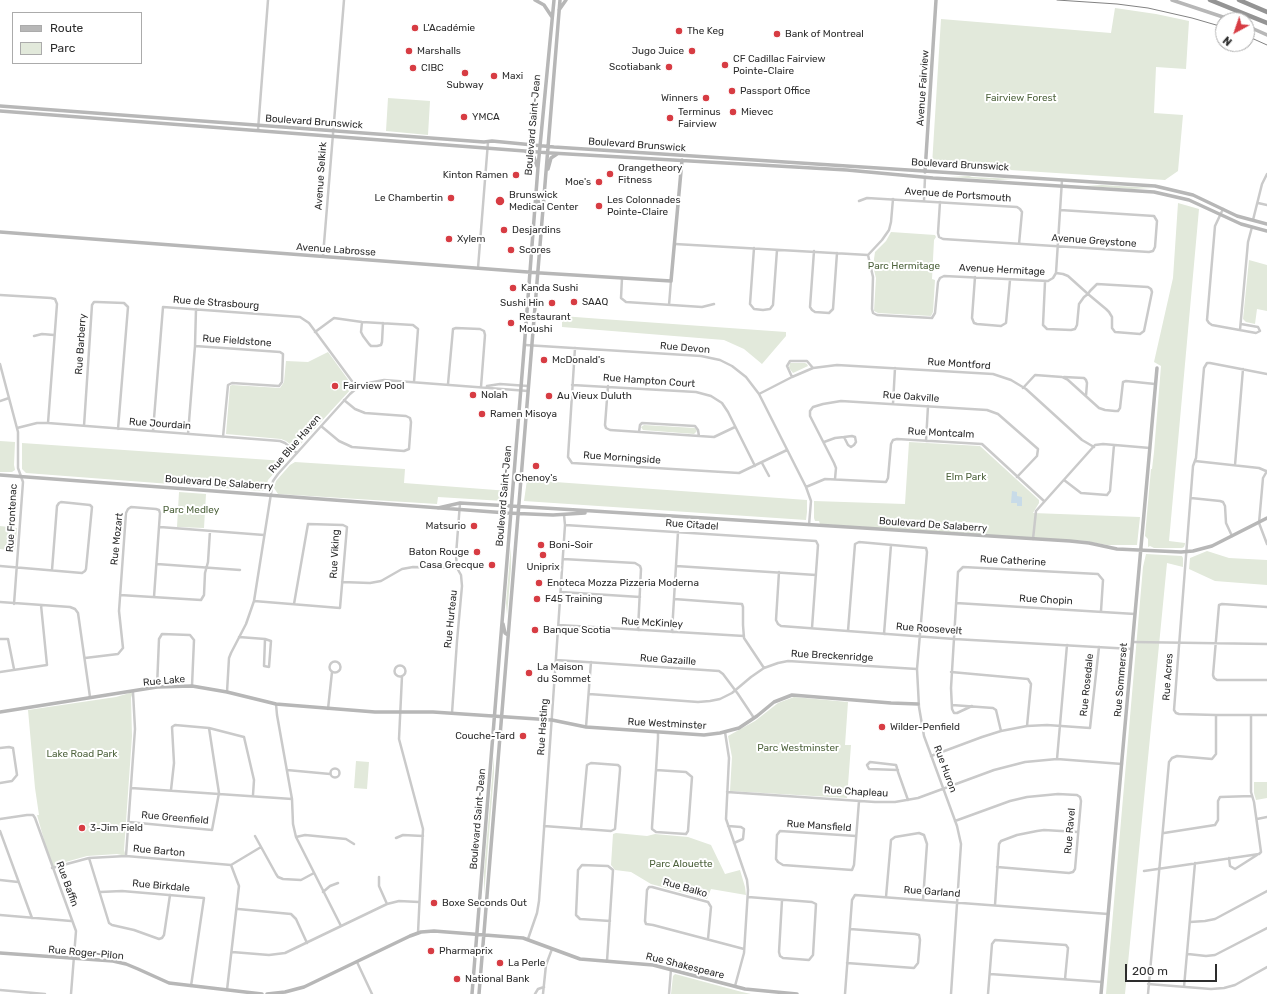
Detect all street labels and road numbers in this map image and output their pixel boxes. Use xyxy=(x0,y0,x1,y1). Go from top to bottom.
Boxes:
street label: Avenue Fairview xyxy=(914,50,932,126)
street label: Boulevard Saint-Jean xyxy=(523,74,543,176)
street label: Boulevard Brunswick xyxy=(265,113,363,131)
street label: Boulevard Brunswick xyxy=(588,136,686,154)
street label: Avenue Selkirk xyxy=(313,142,329,210)
street label: Boulevard Brunswick xyxy=(911,156,1009,174)
street label: Avenue de Portsmouth xyxy=(904,185,1012,205)
street label: Avenue Greystone xyxy=(1051,232,1137,250)
street label: Avenue Labrosse xyxy=(296,241,376,259)
street label: Avenue Hermitage xyxy=(959,262,1045,278)
street label: Rue de Strasbourg xyxy=(172,294,260,312)
street label: Rue Barberry xyxy=(73,313,89,375)
street label: Rue Fieldstone xyxy=(202,333,272,349)
street label: Rue Devon xyxy=(660,340,710,356)
street label: Rue Montford xyxy=(927,356,991,372)
street label: Rue Hampton Court xyxy=(603,372,695,390)
street label: Rue Oakville xyxy=(882,389,940,405)
street label: Rue Blue Haven xyxy=(266,412,324,476)
street label: Rue Jourdain xyxy=(128,416,192,432)
street label: Rue Montcalm xyxy=(907,425,975,441)
street label: Boulevard Saint-Jean xyxy=(494,445,514,547)
street label: Rue Morningside xyxy=(583,449,661,467)
street label: Boulevard De Salaberry xyxy=(164,473,274,493)
street label: Rue Frontenac xyxy=(4,484,20,552)
street label: Rue Mozart xyxy=(108,512,126,566)
street label: Boulevard De Salaberry xyxy=(878,515,988,535)
street label: Rue Citadel xyxy=(665,517,719,533)
street label: Rue Viking xyxy=(328,529,342,579)
street label: Rue Catherine xyxy=(980,553,1046,569)
street label: Rue Hurteau xyxy=(442,589,460,649)
street label: Rue Chopin xyxy=(1019,593,1073,607)
street label: Rue McKinley xyxy=(621,615,683,631)
street label: Rue Roosevelt xyxy=(895,621,963,637)
street label: Rue Sommerset xyxy=(1112,642,1130,718)
street label: Rue Breckenridge xyxy=(791,648,873,664)
street label: Rue Gazaille xyxy=(639,652,697,668)
street label: Rue Rosedale xyxy=(1078,653,1096,717)
street label: Rue Acres xyxy=(1160,653,1176,701)
street label: Rue Lake xyxy=(142,673,186,689)
street label: Rue Hasting xyxy=(535,698,551,756)
street label: Rue Westminster xyxy=(627,716,707,732)
street label: Rue Huron xyxy=(931,744,959,794)
street label: Boulevard Saint-Jean xyxy=(468,768,488,870)
street label: Rue Chapleau xyxy=(824,784,888,800)
street label: Rue Ravel xyxy=(1062,808,1078,854)
street label: Rue Greenfield xyxy=(141,809,209,827)
street label: Rue Mansfield xyxy=(786,818,852,834)
street label: Rue Barton xyxy=(132,843,186,859)
street label: Rue Baffin xyxy=(53,860,81,908)
street label: Rue Balko xyxy=(661,876,709,900)
street label: Rue Birkdale xyxy=(132,877,190,895)
street label: Rue Garland xyxy=(903,884,961,900)
street label: Rue Roger-Pilon xyxy=(48,944,124,962)
street label: Rue Shakespeare xyxy=(645,950,725,982)

